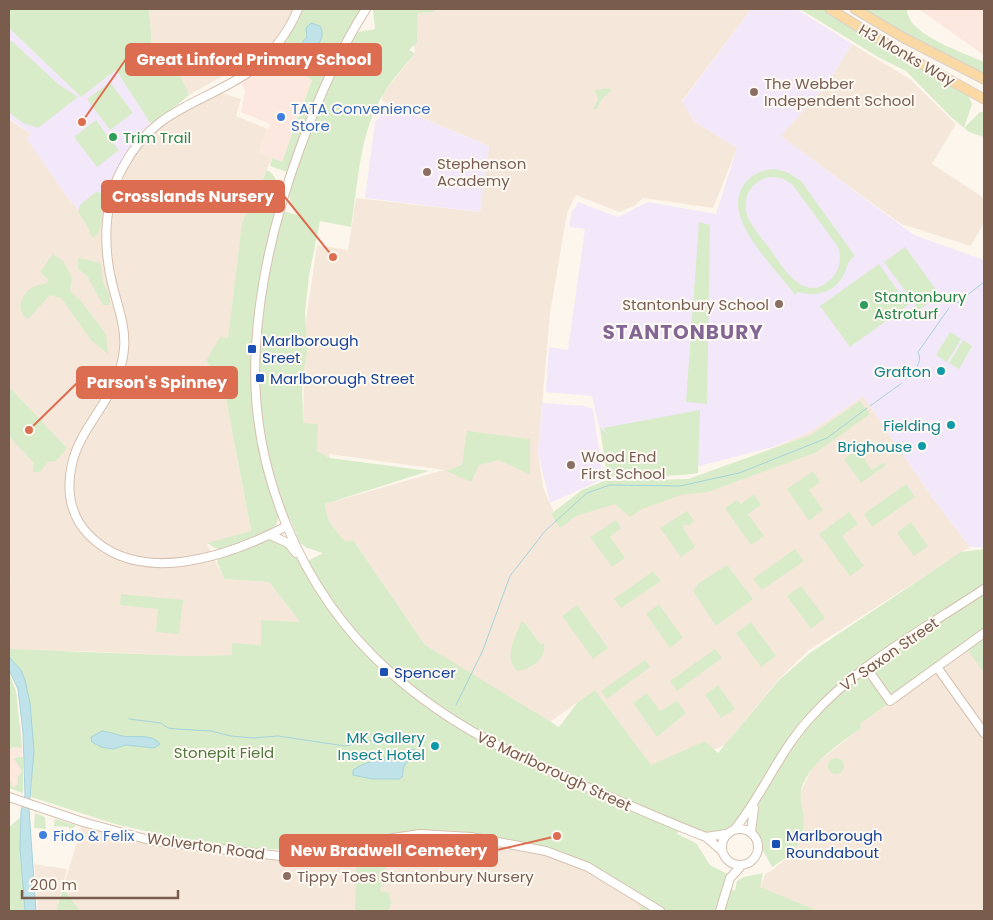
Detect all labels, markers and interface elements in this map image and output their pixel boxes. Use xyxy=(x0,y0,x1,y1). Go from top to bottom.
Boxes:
street label: H3 Monks Way xyxy=(855,19,960,91)
callout: Great Linford Primary School xyxy=(126,44,381,75)
text: Great Linford Primary School xyxy=(137,48,371,71)
place label: The Webber Independent School xyxy=(764,73,915,111)
marker: The Webber Independent School xyxy=(748,86,760,98)
place label: TATA Convenience Store xyxy=(291,98,431,136)
marker: TATA Convenience Store xyxy=(275,111,287,123)
place label: Trim Trail xyxy=(123,127,191,148)
marker: Trim Trail xyxy=(107,131,119,143)
place label: Stephenson Academy xyxy=(437,153,526,191)
marker: Stephenson Academy xyxy=(421,166,433,178)
callout: Crosslands Nursery xyxy=(102,181,284,212)
text: Crosslands Nursery xyxy=(112,185,275,208)
place label: Stantonbury Astroturf xyxy=(874,286,967,324)
place label: Stantonbury School xyxy=(622,294,769,315)
marker: Stantonbury School xyxy=(773,298,785,310)
marker: Stantonbury Astroturf xyxy=(858,299,870,311)
district label: STANTONBURY xyxy=(602,318,764,346)
place label: Marlborough Sreet xyxy=(262,330,359,368)
marker: Marlborough Sreet xyxy=(246,343,258,355)
place label: Grafton xyxy=(874,361,931,382)
marker: Grafton xyxy=(935,365,947,377)
callout: Parson's Spinney xyxy=(77,367,237,398)
place label: Marlborough Street xyxy=(270,368,415,389)
text: Parson's Spinney xyxy=(87,371,228,394)
marker: Marlborough Street xyxy=(254,372,266,384)
place label: Fielding xyxy=(883,415,941,436)
marker: Fielding xyxy=(945,419,957,431)
place label: Brighouse xyxy=(837,436,912,457)
marker: Brighouse xyxy=(916,440,928,452)
place label: Wood End First School xyxy=(581,446,666,484)
marker: Wood End First School xyxy=(565,459,577,471)
street label: V7 Saxon Street xyxy=(836,612,942,696)
place label: Spencer xyxy=(394,662,456,683)
marker: Spencer xyxy=(378,666,390,678)
street label: V8 Marlborough Street xyxy=(473,726,635,816)
place label: MK Gallery Insect Hotel xyxy=(338,727,426,765)
marker: MK Gallery Insect Hotel xyxy=(429,740,441,752)
park label: Stonepit Field xyxy=(174,742,274,763)
place label: Fido & Felix xyxy=(53,825,135,846)
place label: Marlborough Roundabout xyxy=(786,825,883,863)
street label: Wolverton Road xyxy=(146,827,266,865)
marker: Fido & Felix xyxy=(37,829,49,841)
callout: New Bradwell Cemetery xyxy=(280,835,497,866)
marker: Marlborough Roundabout xyxy=(770,838,782,850)
text: New Bradwell Cemetery xyxy=(291,839,488,862)
place label: Tippy Toes Stantonbury Nursery xyxy=(297,866,534,887)
scale bar xyxy=(22,868,179,900)
marker: Tippy Toes Stantonbury Nursery xyxy=(281,870,293,882)
text: 200 m xyxy=(30,874,77,895)

